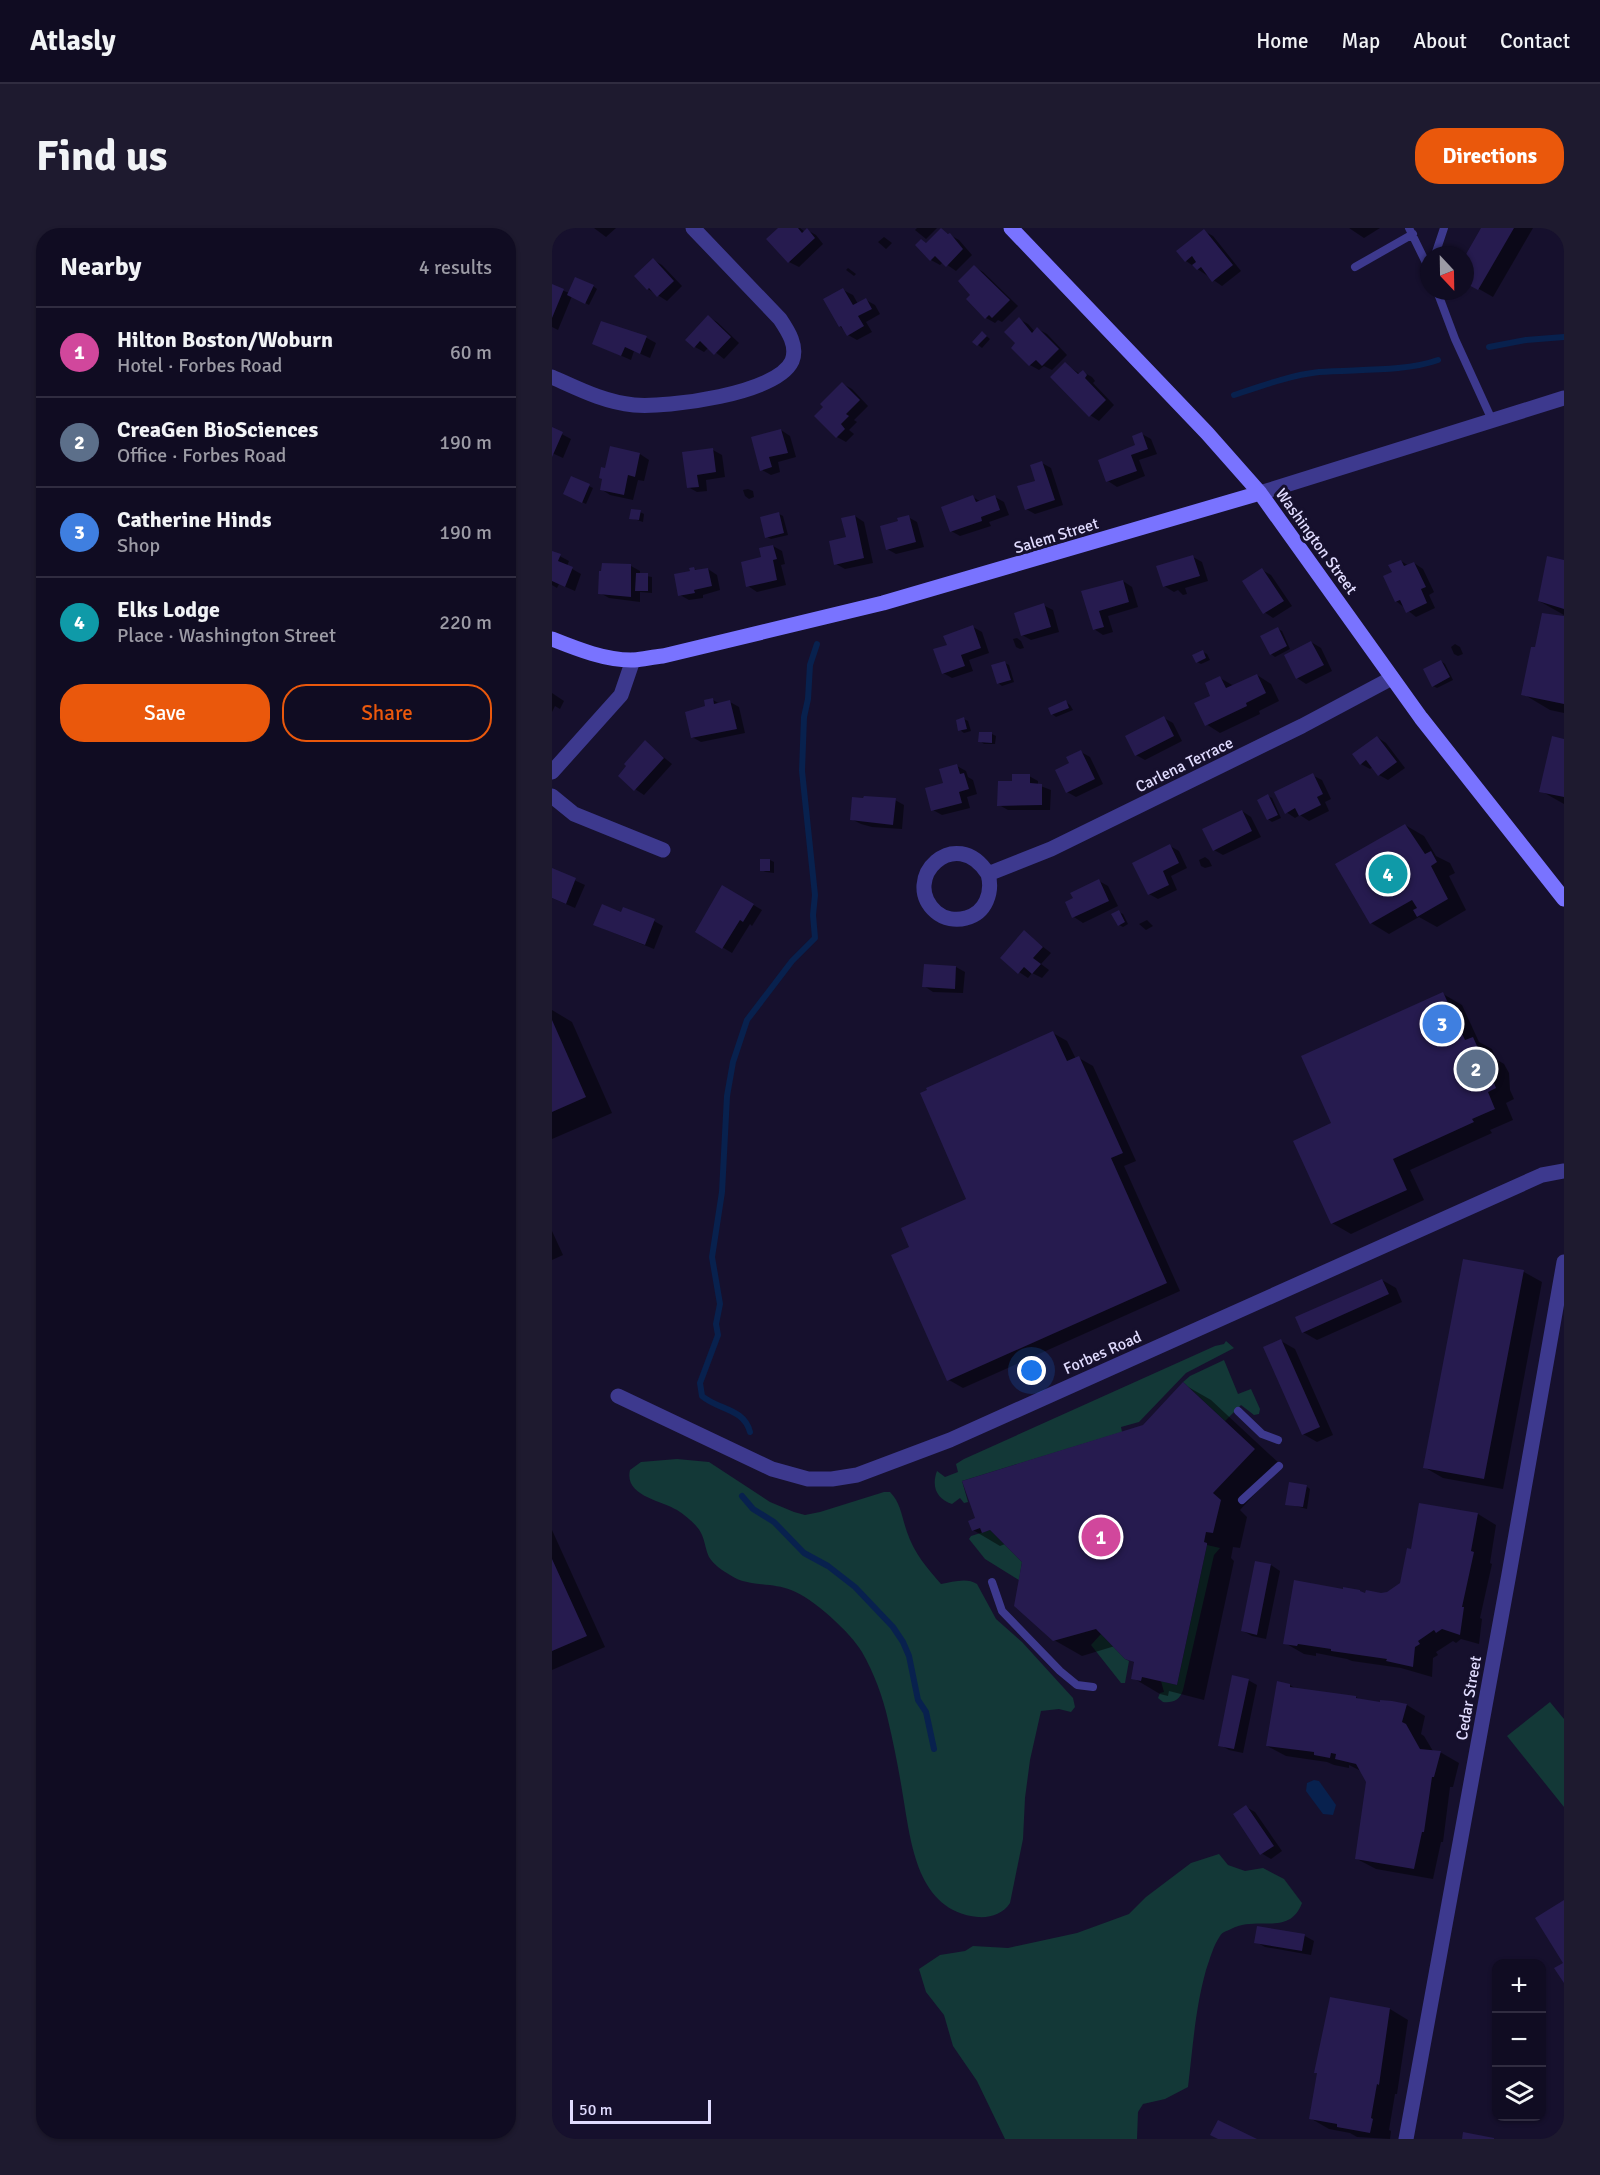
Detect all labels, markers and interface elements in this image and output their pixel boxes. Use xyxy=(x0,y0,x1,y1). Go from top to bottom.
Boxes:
text: Atlasly xyxy=(30,24,116,58)
text: Home xyxy=(1256,28,1309,54)
text: Map xyxy=(1342,28,1380,54)
text: About xyxy=(1413,28,1467,54)
text: Contact xyxy=(1500,28,1570,54)
button: Directions xyxy=(1415,128,1564,184)
text: Find us xyxy=(36,131,167,182)
north arrow xyxy=(1420,246,1474,300)
text: Nearby xyxy=(60,251,141,283)
text: 4 results xyxy=(419,255,492,280)
text: Hilton Boston/Woburn xyxy=(117,326,333,353)
text: 1 xyxy=(74,340,85,365)
text: 60 m xyxy=(450,340,492,365)
text: Hotel · Forbes Road xyxy=(117,353,282,378)
text: CreaGen BioSciences xyxy=(117,416,318,443)
text: 2 xyxy=(74,430,85,455)
text: 190 m xyxy=(439,430,492,455)
text: Office · Forbes Road xyxy=(117,443,286,468)
street label: Washington Street xyxy=(1271,485,1362,599)
text: Catherine Hinds xyxy=(117,506,271,533)
street label: Salem Street xyxy=(1012,513,1101,558)
text: 3 xyxy=(74,520,85,545)
text: 190 m xyxy=(439,520,492,545)
text: Shop xyxy=(117,533,160,558)
text: Elks Lodge xyxy=(117,596,220,623)
text: 4 xyxy=(74,610,85,635)
text: 220 m xyxy=(439,610,492,635)
text: Place · Washington Street xyxy=(117,623,336,648)
button: Save xyxy=(60,684,270,742)
button: Share xyxy=(282,684,492,742)
street label: Carlena Terrace xyxy=(1132,733,1237,797)
pin: 4 xyxy=(1368,852,1408,896)
pin: 3 xyxy=(1422,1002,1462,1046)
pin: 2 xyxy=(1456,1046,1496,1092)
street label: Forbes Road xyxy=(1060,1327,1145,1379)
your location xyxy=(1017,1356,1046,1385)
pin: 1 xyxy=(1082,1514,1120,1560)
street label: Cedar Street xyxy=(1452,1654,1486,1742)
map controls xyxy=(1492,1959,1546,2121)
button: + xyxy=(1492,1959,1546,2013)
button: − xyxy=(1492,2013,1546,2067)
button: layers xyxy=(1492,2067,1546,2121)
scale bar xyxy=(570,2097,711,2124)
text: 50 m xyxy=(579,2100,613,2120)

